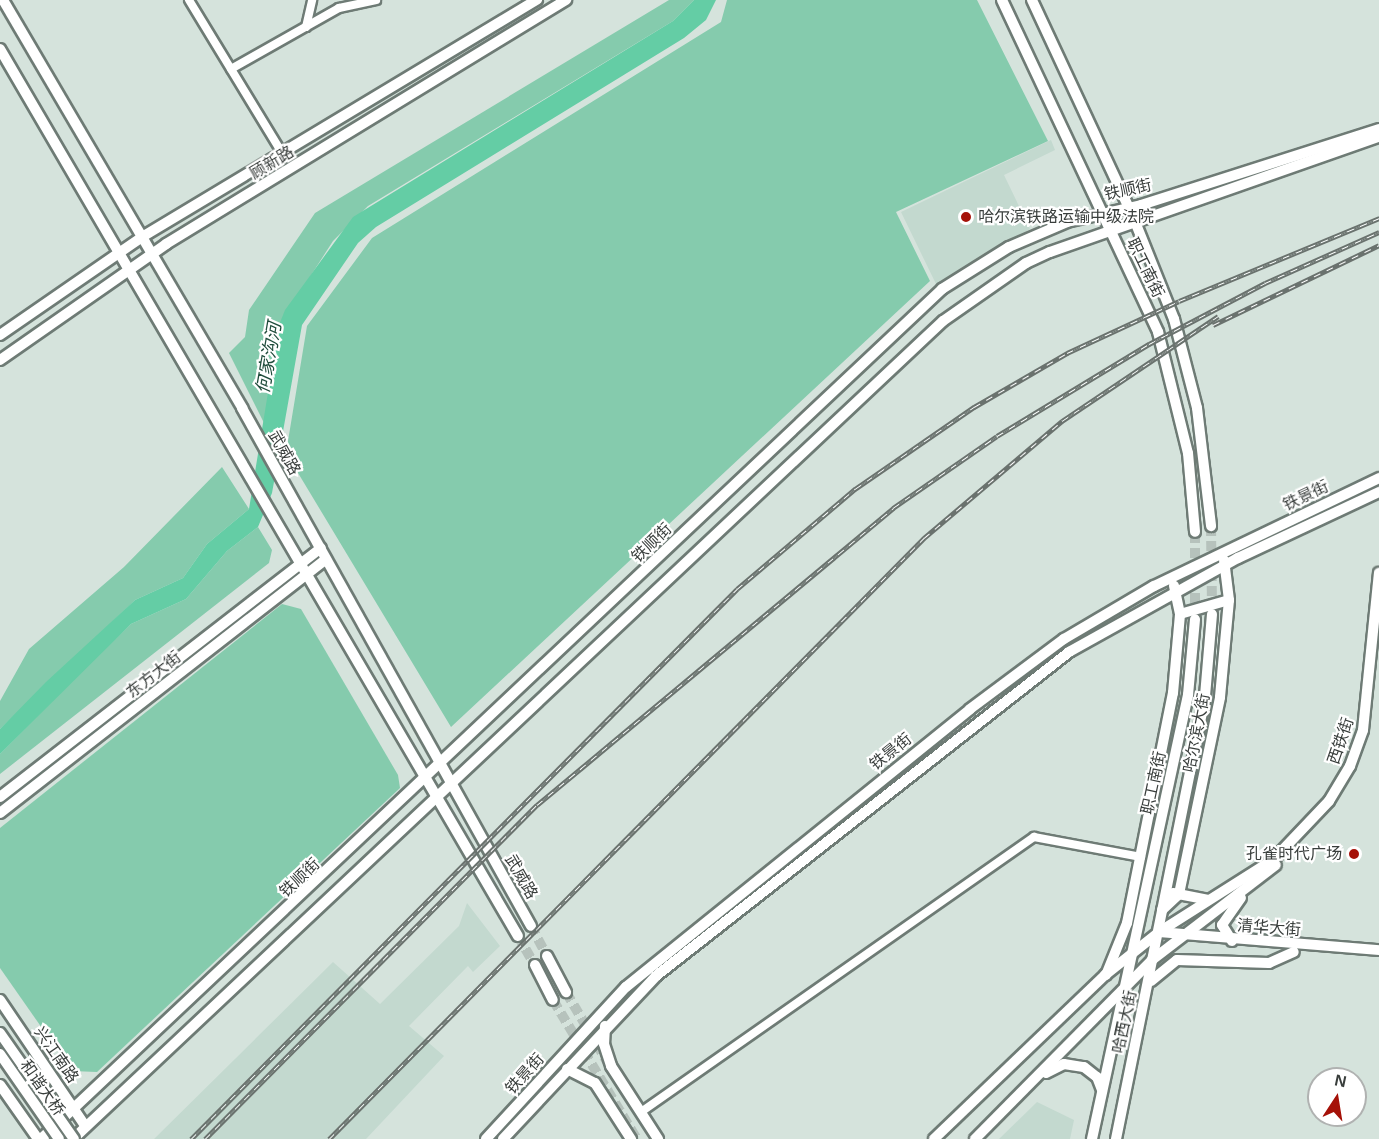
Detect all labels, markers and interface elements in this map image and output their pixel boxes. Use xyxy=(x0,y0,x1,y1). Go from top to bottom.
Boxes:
street label: 顾新路 xyxy=(246,142,298,184)
street label: 铁顺街 xyxy=(1103,176,1153,204)
place label: 哈尔滨铁路运输中级法院 xyxy=(978,207,1154,227)
marker: 哈尔滨铁路运输中级法院 xyxy=(959,210,973,224)
street label: 职工南街 xyxy=(1122,235,1168,301)
water label: 何家沟河 xyxy=(252,321,286,395)
street label: 武威路 xyxy=(264,427,304,479)
street label: 铁景街 xyxy=(1280,477,1332,515)
street label: 铁顺街 xyxy=(628,519,676,567)
street label: 东方大街 xyxy=(123,648,185,702)
street label: 哈尔滨大街 xyxy=(1180,692,1214,774)
street label: 西铁街 xyxy=(1324,715,1358,767)
street label: 铁景街 xyxy=(866,729,916,775)
street label: 职工南街 xyxy=(1138,750,1170,816)
place label: 孔雀时代广场 xyxy=(1246,844,1342,864)
marker: 孔雀时代广场 xyxy=(1347,847,1361,861)
street label: 武威路 xyxy=(501,851,541,903)
street label: 铁顺街 xyxy=(276,855,324,901)
street label: 清华大街 xyxy=(1236,916,1302,940)
street label: 哈西大街 xyxy=(1109,989,1141,1055)
street label: 兴江南路 xyxy=(30,1023,82,1087)
street label: 铁景街 xyxy=(502,1050,548,1098)
street label: 和谐大桥 xyxy=(16,1056,68,1120)
north arrow xyxy=(1307,1067,1367,1127)
text: N xyxy=(1333,1071,1348,1090)

